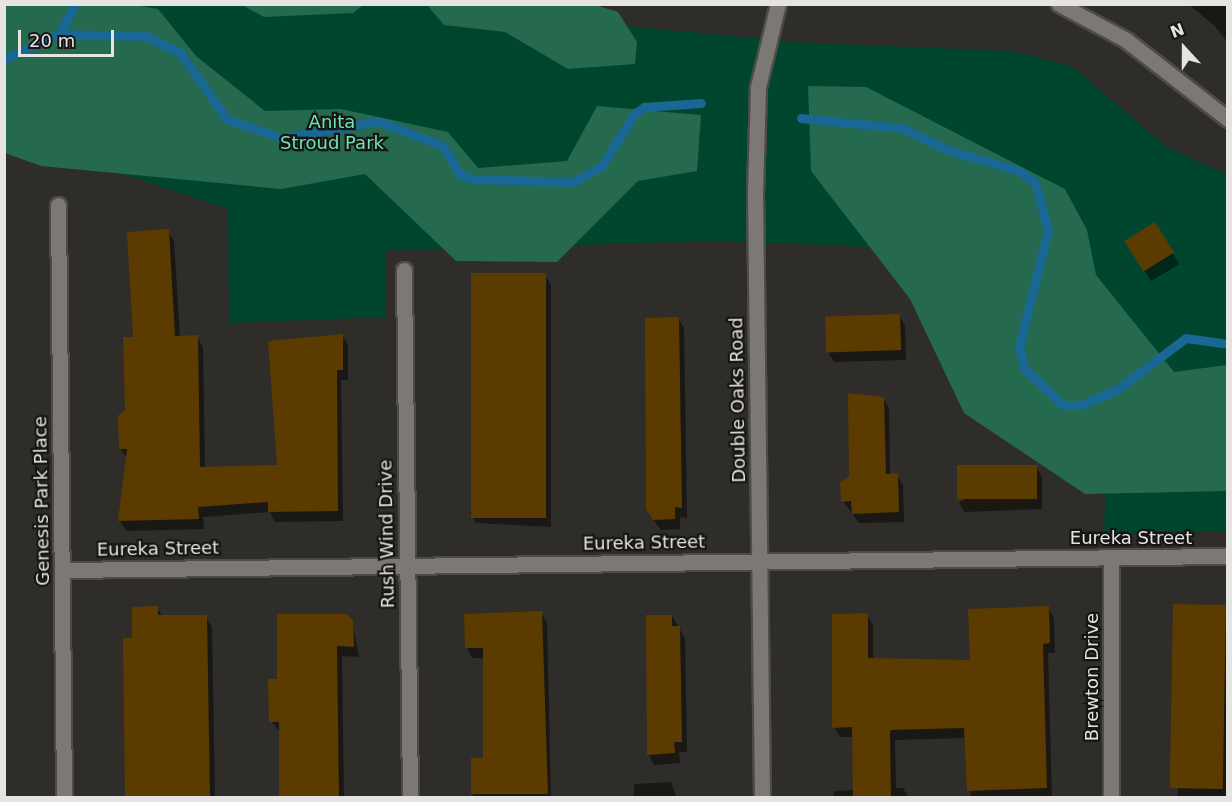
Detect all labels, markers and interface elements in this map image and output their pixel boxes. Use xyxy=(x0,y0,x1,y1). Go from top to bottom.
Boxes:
scale bar xyxy=(21,18,117,56)
north arrow xyxy=(1154,18,1214,78)
text: N xyxy=(1168,19,1187,42)
text: 20 m xyxy=(29,30,75,51)
park label: Anita Stroud Park xyxy=(280,112,384,154)
street label: Double Oaks Road xyxy=(726,317,750,483)
street label: Genesis Park Place xyxy=(30,416,54,586)
street label: Rush Wind Drive xyxy=(375,460,399,608)
street label: Eureka Street xyxy=(1070,527,1192,549)
street label: Eureka Street xyxy=(583,531,705,555)
street label: Eureka Street xyxy=(97,537,219,561)
street label: Brewton Drive xyxy=(1081,613,1103,741)

